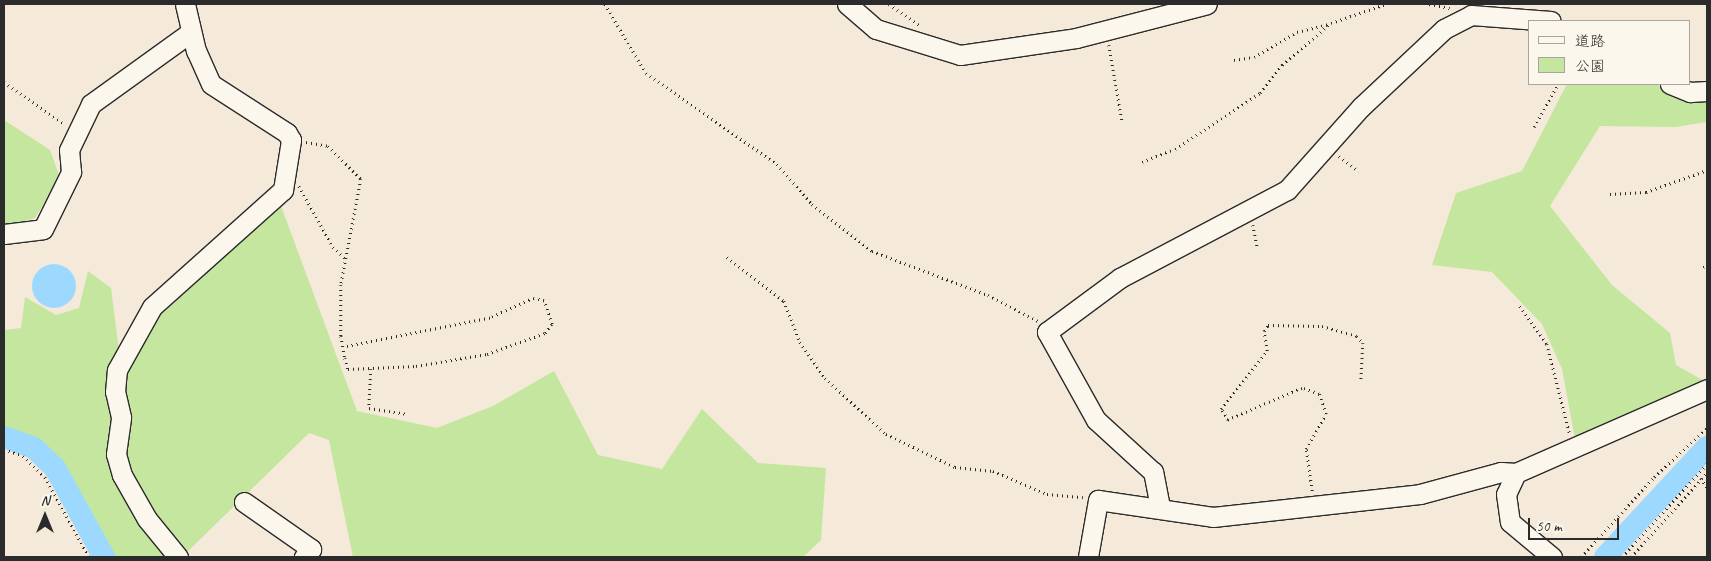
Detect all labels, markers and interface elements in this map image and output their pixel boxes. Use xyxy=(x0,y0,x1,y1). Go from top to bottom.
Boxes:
legend xyxy=(1528,20,1691,85)
text: 道路 xyxy=(1575,32,1605,51)
text: 公園 xyxy=(1575,57,1605,76)
north arrow xyxy=(20,491,70,541)
text: N xyxy=(41,492,49,509)
scale bar xyxy=(1531,508,1622,540)
text: 50 m xyxy=(1536,517,1562,536)

